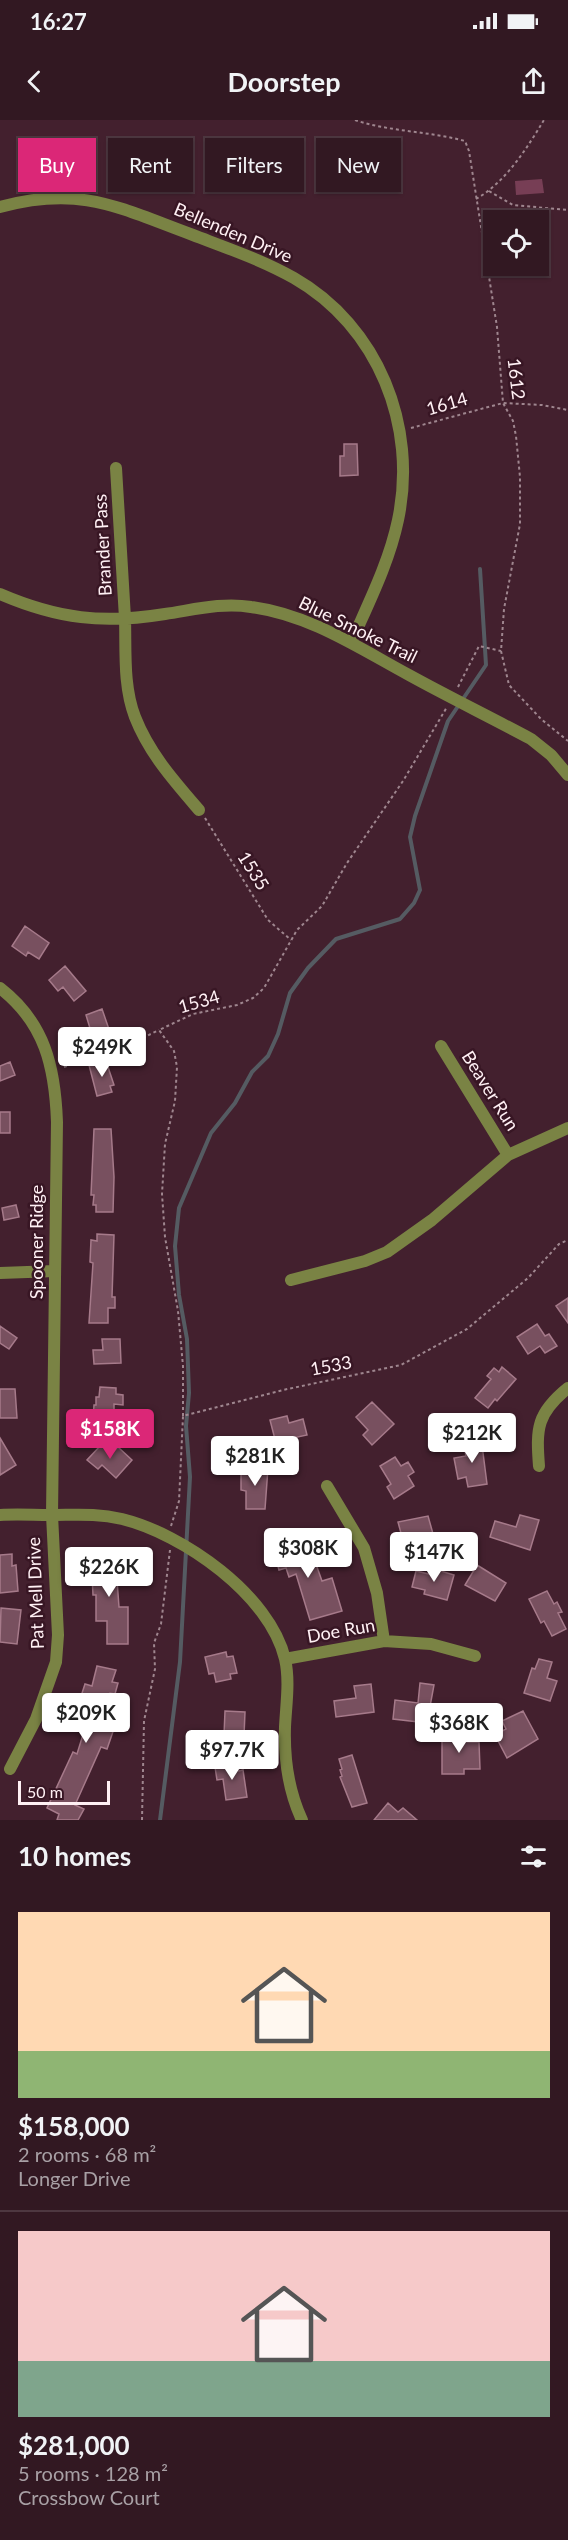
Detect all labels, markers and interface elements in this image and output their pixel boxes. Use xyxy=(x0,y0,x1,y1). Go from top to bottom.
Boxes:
text: 16:27 xyxy=(30,8,87,35)
icon: back xyxy=(18,65,51,98)
text: Doorstep xyxy=(228,65,340,98)
icon: share xyxy=(517,65,550,98)
chip: Buy xyxy=(18,138,96,192)
chip: Rent xyxy=(108,138,193,192)
chip: Filters xyxy=(205,138,304,192)
chip: New xyxy=(316,138,401,192)
street label: Bellenden Drive xyxy=(171,197,296,267)
map controls xyxy=(483,210,549,276)
button: locate xyxy=(483,210,549,276)
street label: 1612 xyxy=(504,357,530,401)
street label: 1614 xyxy=(424,387,470,419)
street label: Brander Pass xyxy=(88,493,116,597)
street label: Blue Smoke Trail xyxy=(296,591,421,667)
street label: 1535 xyxy=(233,847,274,894)
street label: 1534 xyxy=(176,985,222,1017)
pin: $249K xyxy=(60,1027,144,1078)
text: $249K xyxy=(72,1034,132,1058)
street label: Beaver Run xyxy=(458,1046,524,1134)
street label: Spooner Ridge xyxy=(25,1185,47,1299)
street label: 1533 xyxy=(308,1350,353,1380)
pin: $158K xyxy=(68,1409,152,1460)
pin: $212K xyxy=(430,1413,514,1464)
text: $158K xyxy=(80,1416,140,1440)
text: $212K xyxy=(442,1420,502,1444)
pin: $281K xyxy=(213,1436,297,1487)
text: $281K xyxy=(225,1443,285,1467)
pin: $308K xyxy=(266,1528,350,1579)
pin: $147K xyxy=(392,1532,476,1583)
text: $308K xyxy=(278,1535,338,1559)
street label: Pat Mell Drive xyxy=(22,1536,48,1650)
text: $147K xyxy=(404,1539,464,1563)
pin: $226K xyxy=(67,1547,151,1598)
text: $226K xyxy=(79,1554,139,1578)
street label: Doe Run xyxy=(305,1613,377,1647)
pin: $209K xyxy=(44,1693,128,1744)
text: $209K xyxy=(56,1700,116,1724)
pin: $368K xyxy=(417,1703,501,1754)
text: $368K xyxy=(429,1710,489,1734)
pin: $97.7K xyxy=(183,1730,281,1781)
text: $97.7K xyxy=(200,1737,264,1761)
scale bar xyxy=(18,1778,110,1806)
text: 50 m xyxy=(27,1782,63,1801)
text: 10 homes xyxy=(18,1840,131,1872)
icon: filters xyxy=(517,1840,550,1873)
icon: home xyxy=(230,1951,338,2059)
text: $158,000 xyxy=(18,2110,130,2142)
text: 2 rooms · 68 m² xyxy=(18,2142,156,2166)
text: Longer Drive xyxy=(18,2166,131,2190)
icon: home xyxy=(230,2270,338,2378)
text: $281,000 xyxy=(18,2429,130,2461)
text: 5 rooms · 128 m² xyxy=(18,2461,168,2485)
text: Crossbow Court xyxy=(18,2485,160,2509)

